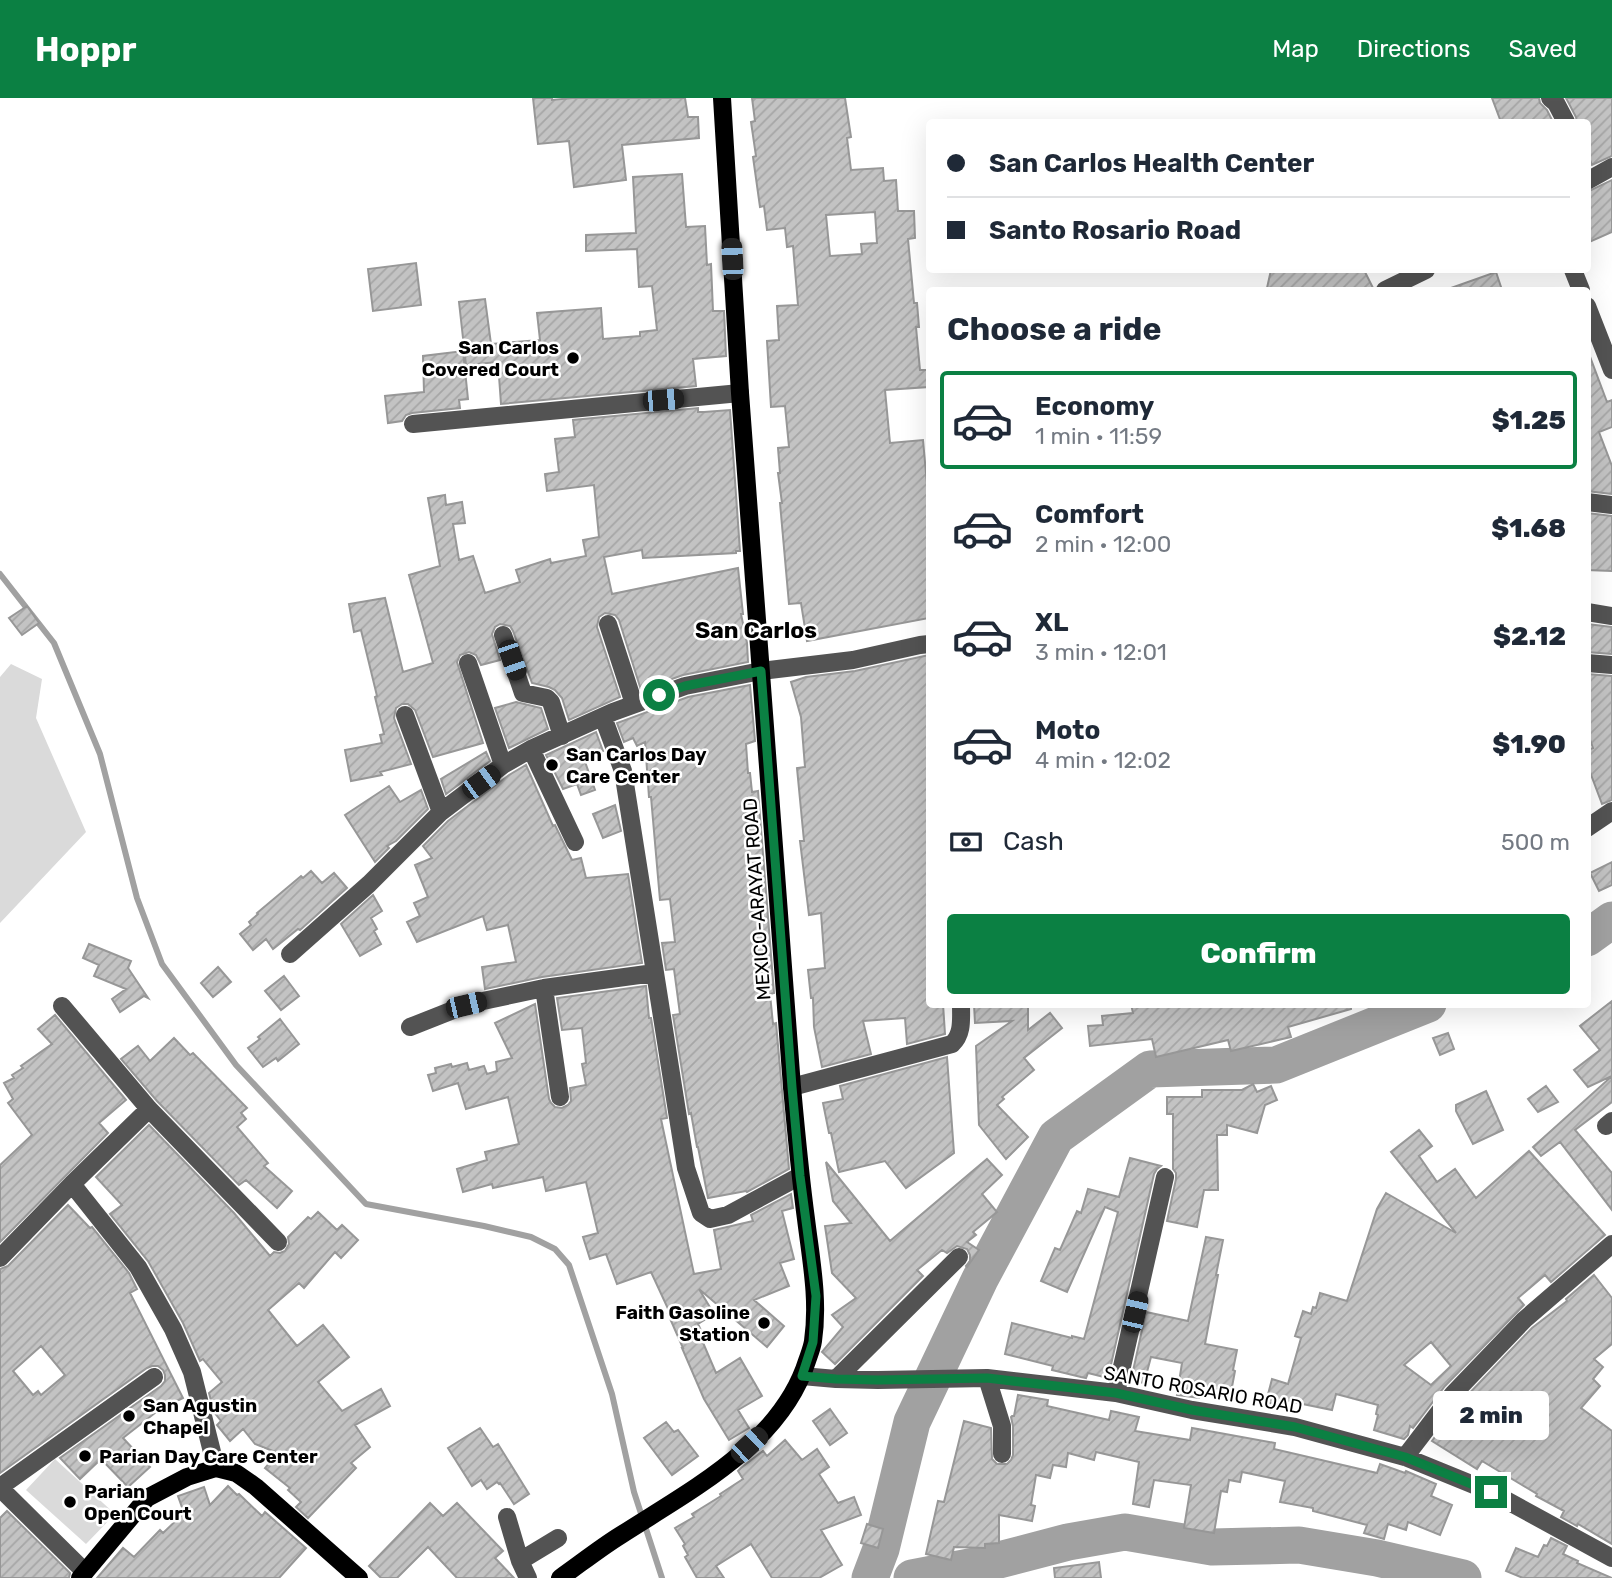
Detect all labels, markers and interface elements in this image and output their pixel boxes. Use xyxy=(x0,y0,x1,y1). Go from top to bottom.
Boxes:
text: Hoppr xyxy=(35,30,136,69)
text: Map xyxy=(1272,35,1319,63)
text: Directions xyxy=(1357,35,1470,63)
text: Saved xyxy=(1508,35,1577,63)
text: San Carlos Health Center xyxy=(989,148,1314,179)
text: Santo Rosario Road xyxy=(989,215,1241,246)
car xyxy=(721,237,744,281)
text: Choose a ride xyxy=(947,310,1161,348)
place label: San Carlos Covered Court xyxy=(422,336,559,381)
marker: San Carlos Covered Court xyxy=(565,350,581,366)
car xyxy=(642,388,685,412)
icon: car xyxy=(951,389,1014,452)
text: Economy xyxy=(1035,391,1154,422)
text: $1.25 xyxy=(1492,405,1566,436)
text: 1 min · 11:59 xyxy=(1035,422,1162,450)
icon: car xyxy=(951,497,1014,560)
text: Comfort xyxy=(1035,499,1144,530)
text: $1.68 xyxy=(1491,513,1566,544)
text: 2 min · 12:00 xyxy=(1035,530,1171,558)
icon: car xyxy=(951,605,1014,668)
text: XL xyxy=(1035,607,1068,638)
district label: San Carlos xyxy=(695,616,817,644)
text: $2.12 xyxy=(1493,621,1566,652)
car xyxy=(496,637,529,683)
text: 3 min · 12:01 xyxy=(1035,638,1167,666)
route start xyxy=(643,679,675,711)
icon: car xyxy=(951,713,1014,776)
text: Moto xyxy=(1035,715,1100,746)
text: $1.90 xyxy=(1492,729,1566,760)
place label: San Carlos Day Care Center xyxy=(566,743,707,788)
text: 4 min · 12:02 xyxy=(1035,746,1171,774)
marker: San Carlos Day Care Center xyxy=(544,757,560,773)
car xyxy=(458,761,505,803)
street label: MEXICO-ARAYAT ROAD xyxy=(738,797,776,1001)
icon: cash xyxy=(947,823,985,861)
text: Cash xyxy=(1003,826,1064,857)
text: 500 m xyxy=(1501,828,1570,856)
button: Confirm xyxy=(947,914,1570,994)
car xyxy=(444,990,489,1020)
car xyxy=(1121,1289,1150,1335)
place label: Faith Gasoline Station xyxy=(615,1301,750,1346)
marker: Faith Gasoline Station xyxy=(756,1315,772,1331)
street label: SANTO ROSARIO ROAD xyxy=(1102,1361,1304,1419)
callout: 2 min xyxy=(1433,1390,1549,1440)
place label: San Agustin Chapel xyxy=(143,1394,257,1439)
text: 2 min xyxy=(1459,1401,1523,1429)
marker: San Agustin Chapel xyxy=(121,1408,137,1424)
car xyxy=(727,1423,772,1467)
place label: Parian Day Care Center xyxy=(99,1445,318,1468)
marker: Parian Day Care Center xyxy=(77,1448,93,1464)
route end xyxy=(1475,1476,1507,1508)
place label: Parian Open Court xyxy=(84,1480,192,1525)
marker: Parian Open Court xyxy=(62,1494,78,1510)

